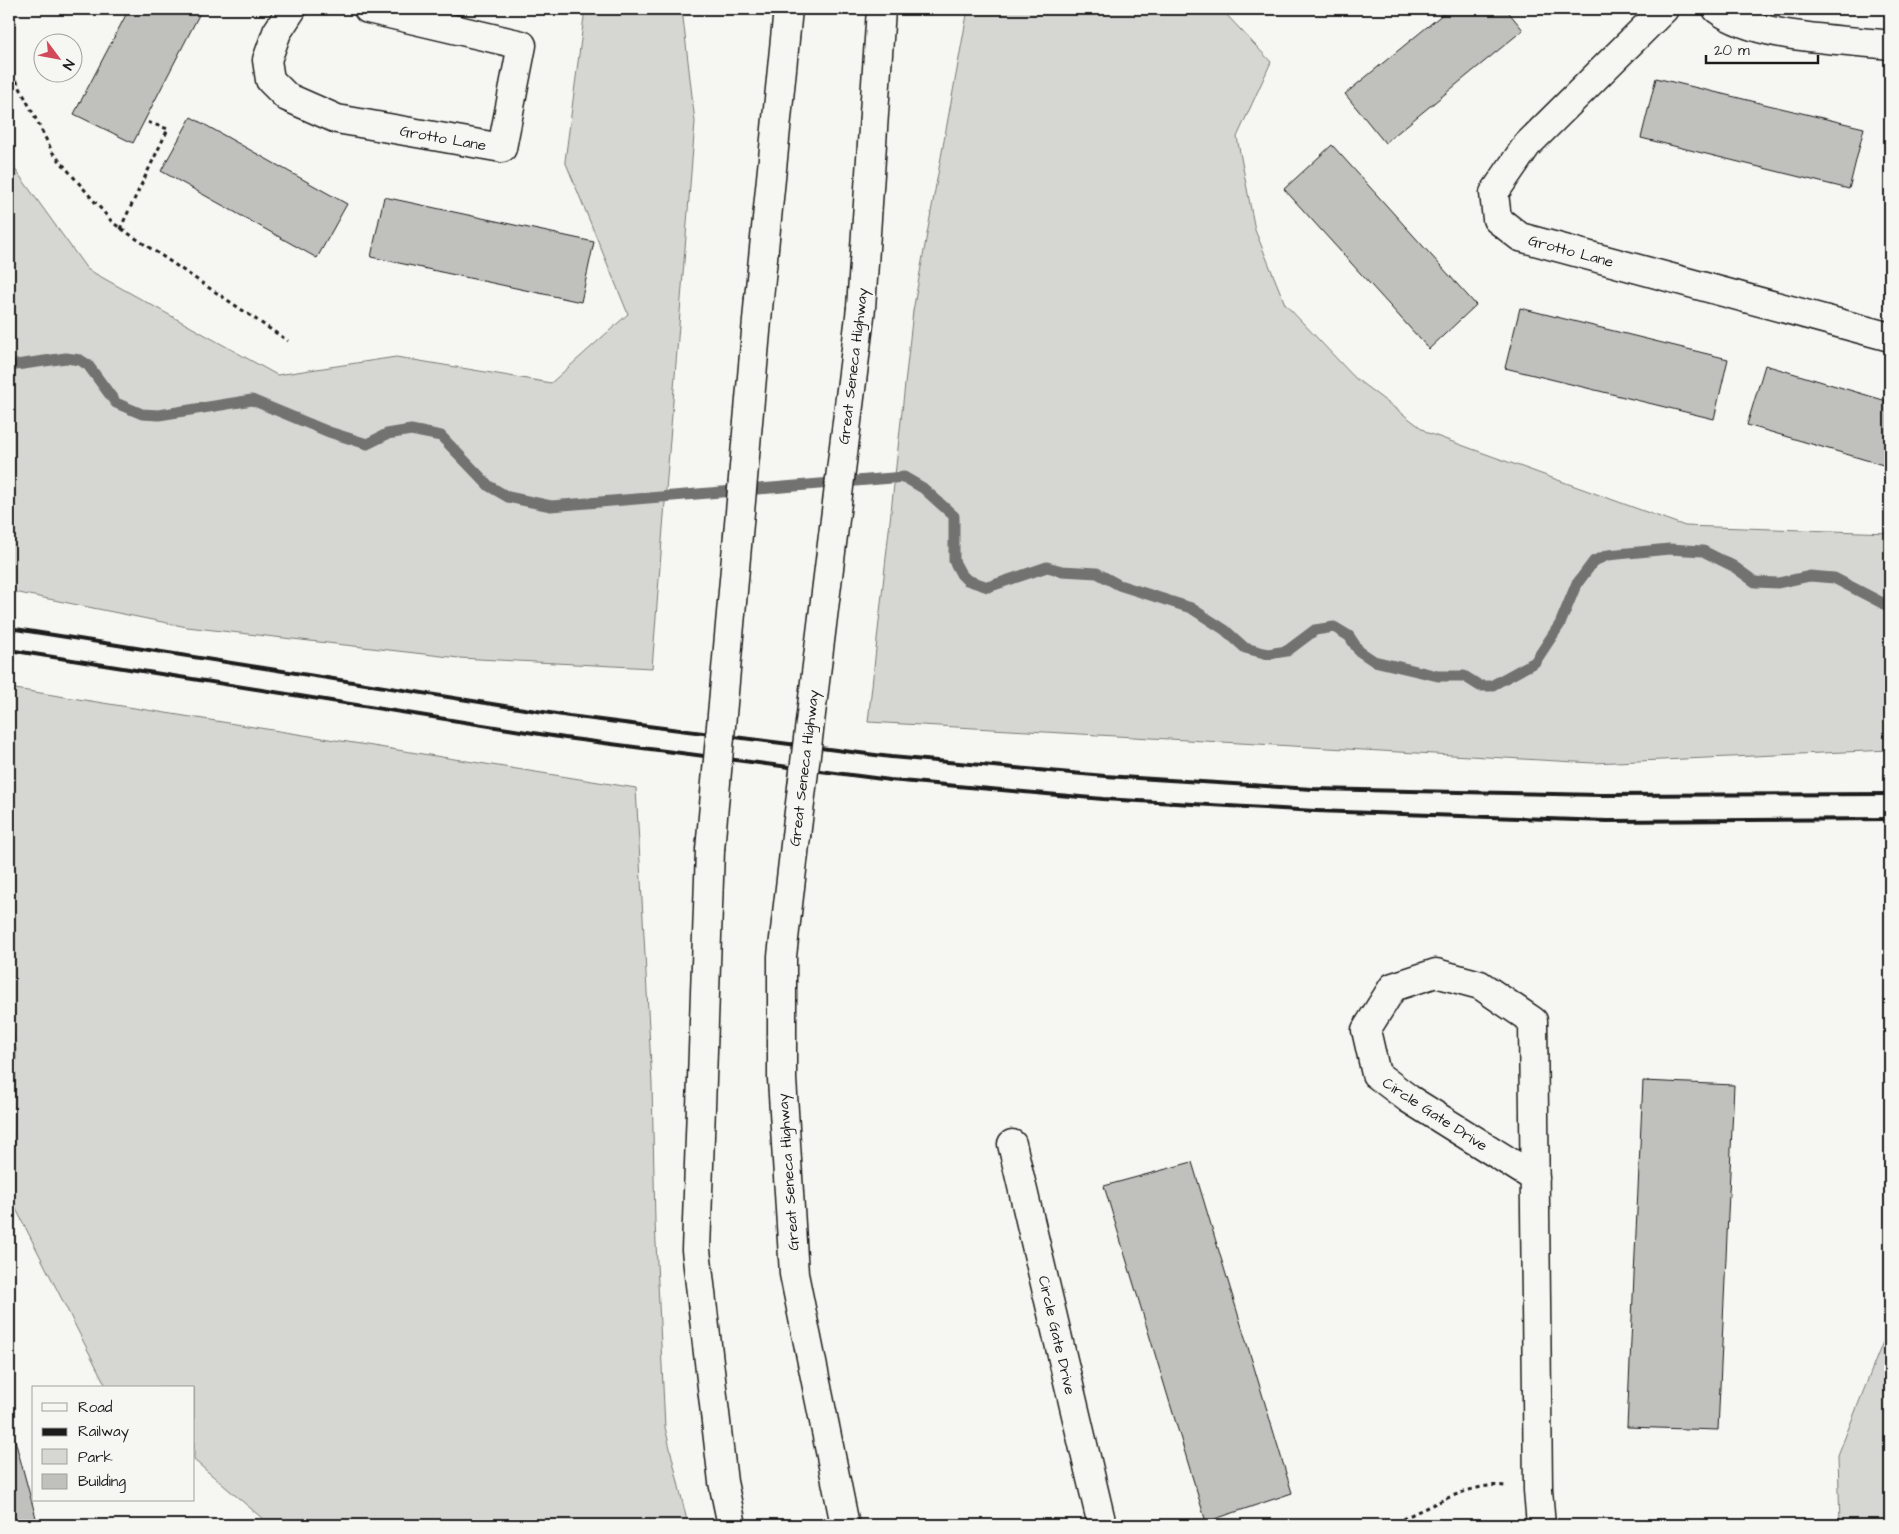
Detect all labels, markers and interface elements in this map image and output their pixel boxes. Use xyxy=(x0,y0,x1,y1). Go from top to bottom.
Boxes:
north arrow xyxy=(32,32,82,82)
scale bar xyxy=(1706,32,1819,64)
text: 20 m xyxy=(1714,40,1750,61)
text: N xyxy=(57,55,79,74)
street label: Grotto Lane xyxy=(398,121,488,156)
street label: Grotto Lane xyxy=(1526,230,1616,273)
street label: Great Seneca Highway xyxy=(833,287,875,446)
street label: Great Seneca Highway xyxy=(784,689,826,848)
street label: Circle Gate Drive xyxy=(1378,1073,1491,1156)
street label: Great Seneca Highway xyxy=(773,1093,805,1251)
street label: Circle Gate Drive xyxy=(1033,1274,1080,1397)
legend xyxy=(32,1386,195,1502)
text: Road xyxy=(78,1397,113,1418)
text: Railway xyxy=(78,1421,129,1443)
text: Park xyxy=(78,1447,113,1468)
text: Building xyxy=(78,1471,126,1493)

